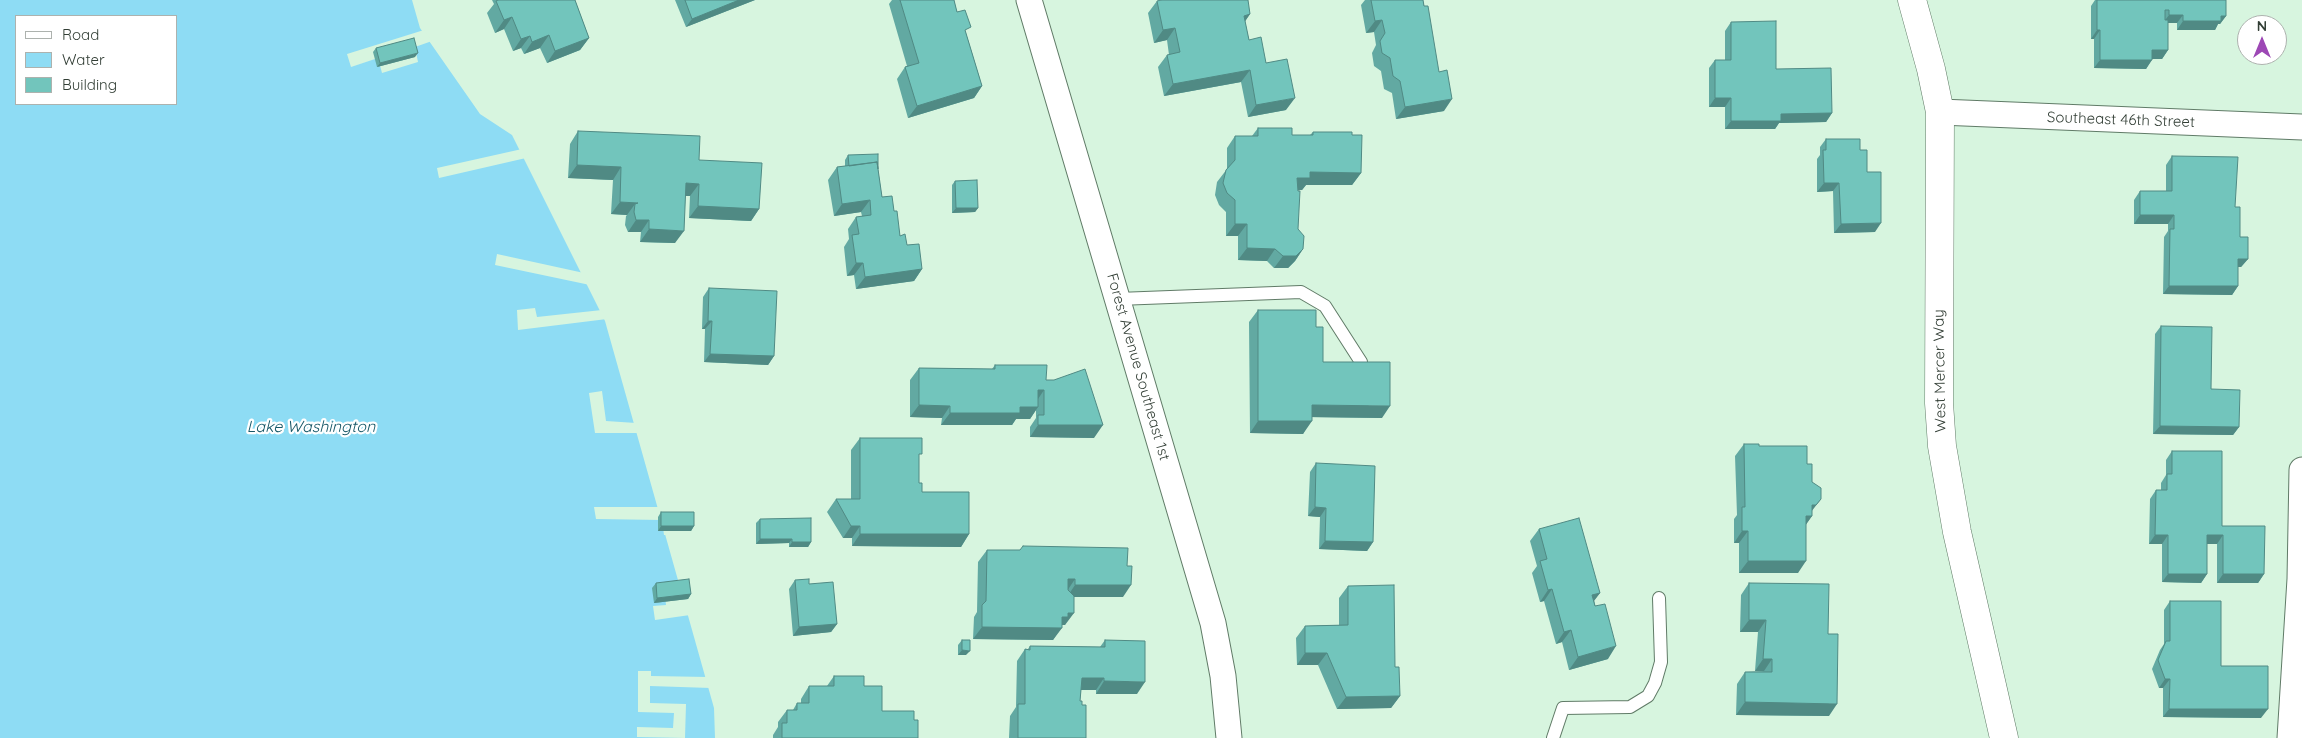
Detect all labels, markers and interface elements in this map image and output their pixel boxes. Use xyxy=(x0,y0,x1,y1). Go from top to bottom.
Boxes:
legend xyxy=(15,15,178,105)
north arrow xyxy=(2237,15,2287,65)
text: N xyxy=(2257,17,2267,35)
text: Road xyxy=(62,25,99,44)
text: Water xyxy=(62,50,105,69)
text: Building xyxy=(62,75,117,94)
street label: Southeast 46th Street xyxy=(2047,108,2195,132)
street label: Forest Avenue Southeast 1st xyxy=(1103,271,1173,463)
street label: West Mercer Way xyxy=(1930,309,1950,433)
water label: Lake Washington xyxy=(247,417,375,437)

